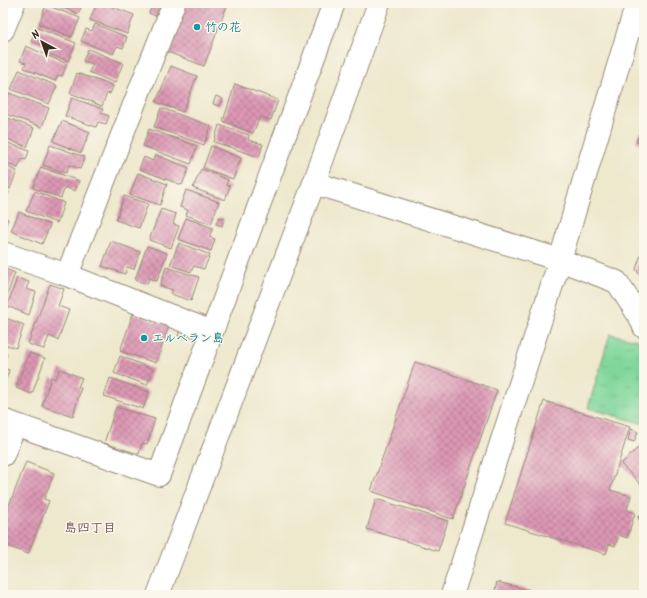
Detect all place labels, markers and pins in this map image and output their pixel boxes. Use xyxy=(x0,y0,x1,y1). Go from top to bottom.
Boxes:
place label: 竹の花 xyxy=(205,18,241,37)
marker: 竹の花 xyxy=(192,22,202,32)
place label: エルベラン島 xyxy=(152,329,224,348)
marker: エルベラン島 xyxy=(139,333,149,343)

